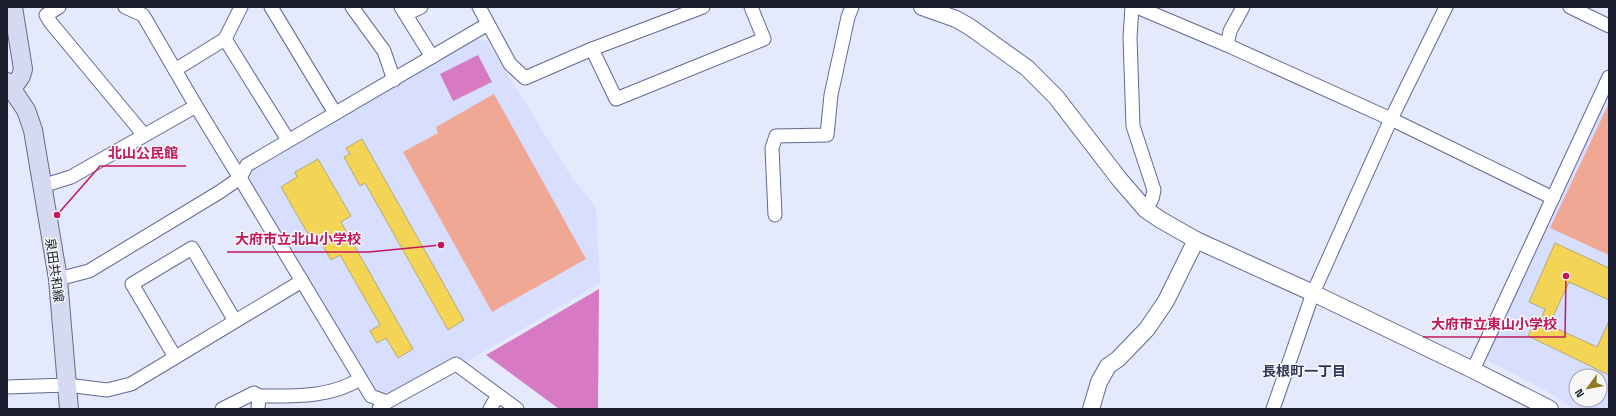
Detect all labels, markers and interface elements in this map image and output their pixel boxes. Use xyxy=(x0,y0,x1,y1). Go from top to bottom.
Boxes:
callout: 北山公民館 xyxy=(100,140,186,166)
text: 北山公民館 xyxy=(108,144,178,162)
callout: 大府市立北山小学校 xyxy=(227,226,369,252)
text: 大府市立北山小学校 xyxy=(235,230,361,248)
street label: 泉田共和線 xyxy=(42,237,67,303)
callout: 大府市立東山小学校 xyxy=(1423,311,1565,337)
text: 大府市立東山小学校 xyxy=(1431,315,1557,333)
district label: 長根町一丁目 xyxy=(1262,362,1346,380)
north arrow xyxy=(1568,368,1608,408)
text: N xyxy=(1572,386,1587,400)

